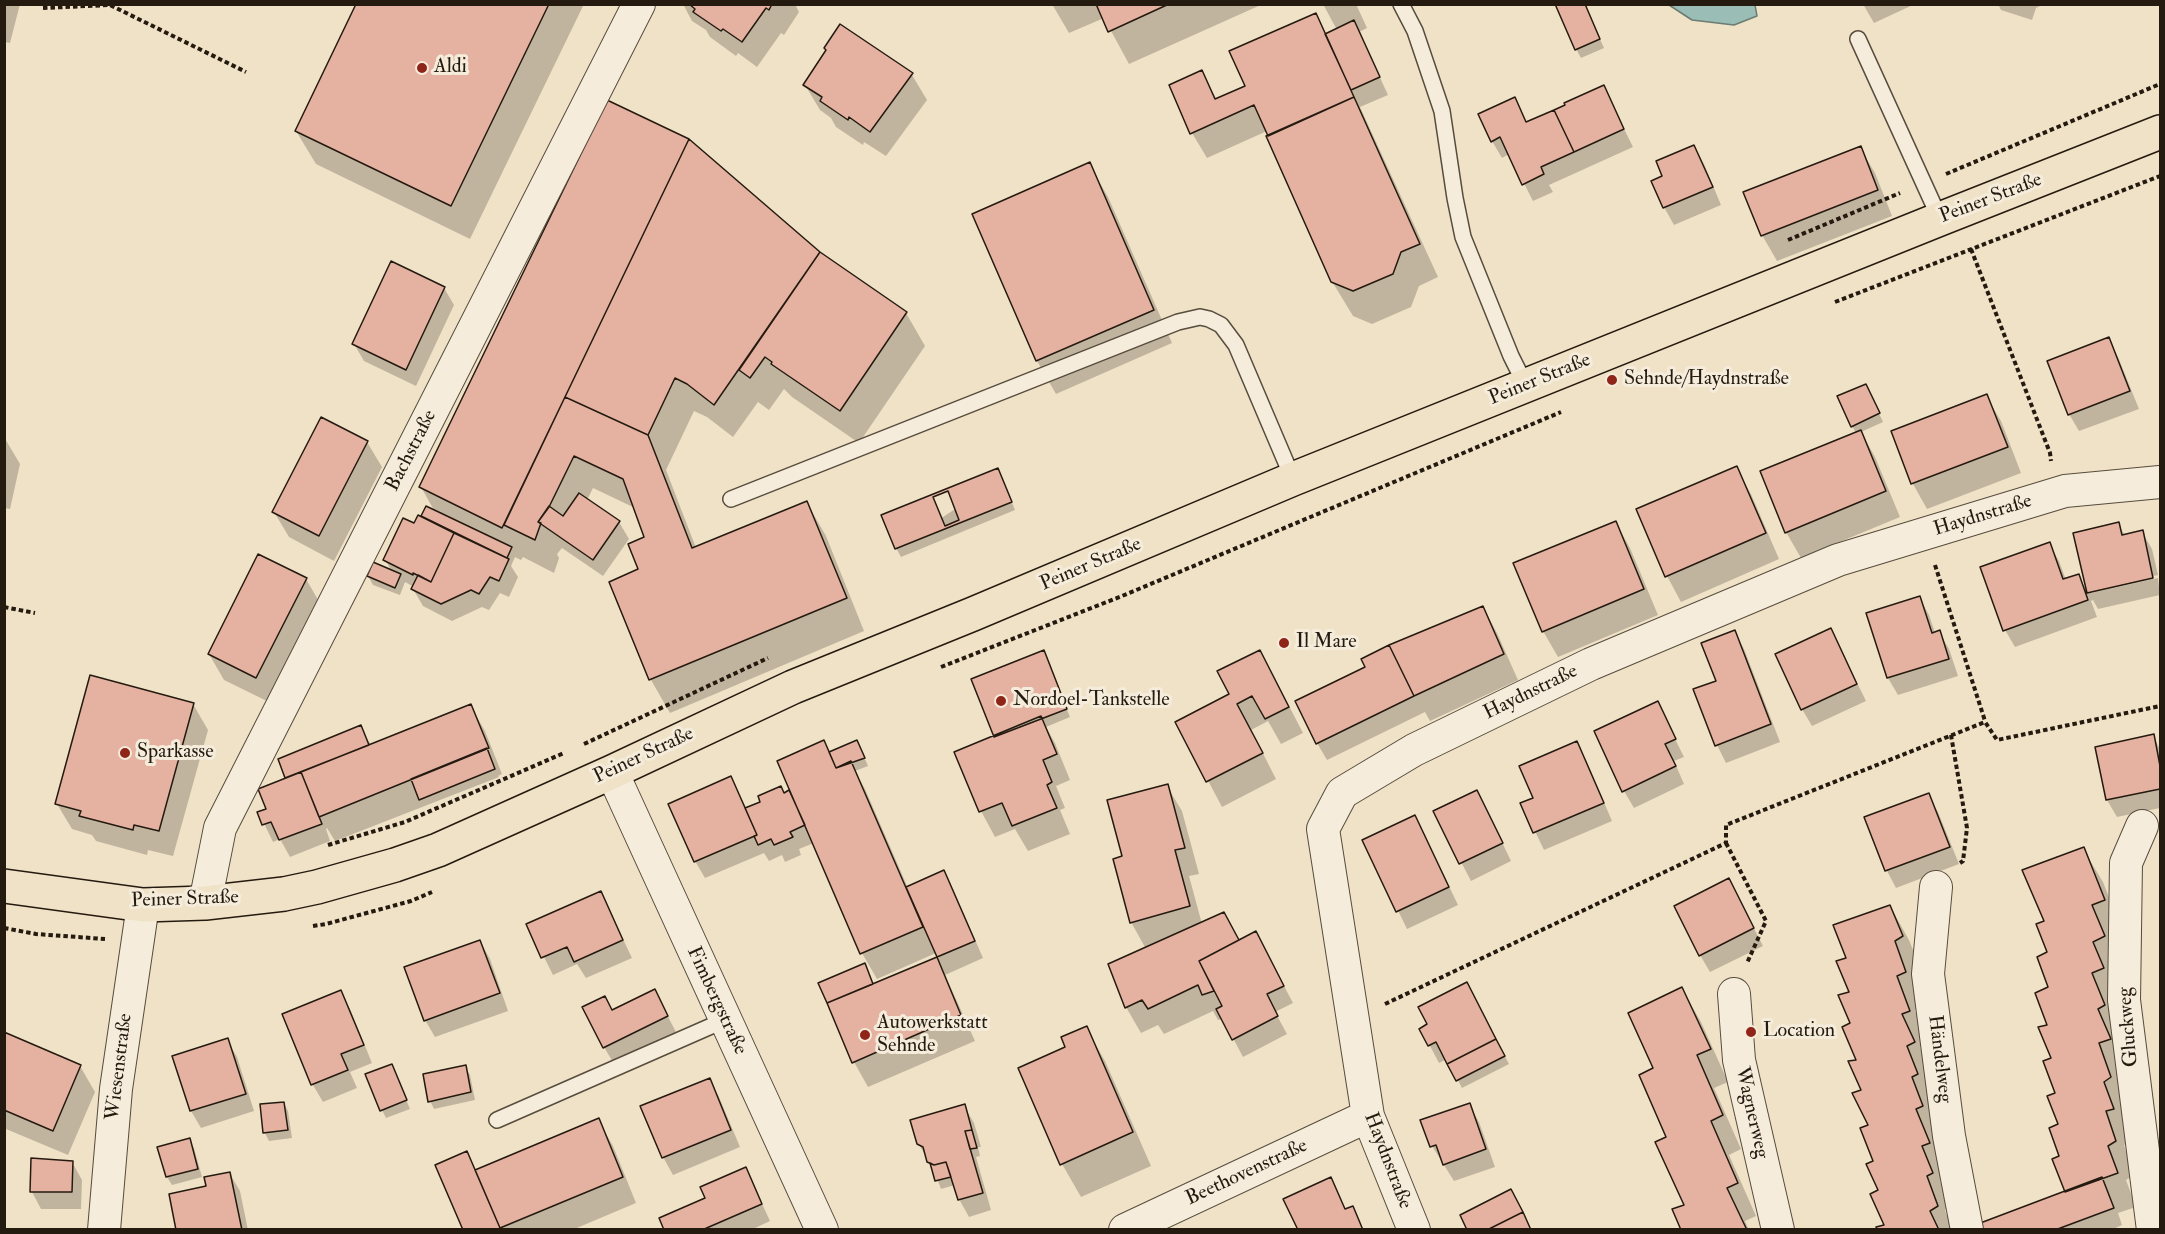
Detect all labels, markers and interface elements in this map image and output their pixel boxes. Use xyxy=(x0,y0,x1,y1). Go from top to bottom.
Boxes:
place label: Aldi xyxy=(434,56,467,80)
marker: Aldi xyxy=(415,61,429,75)
street label: Peiner Straße xyxy=(1936,169,2046,229)
street label: Peiner Straße xyxy=(1486,349,1594,411)
place label: Sehnde/Haydnstraße xyxy=(1624,368,1789,392)
marker: Sehnde/Haydnstraße xyxy=(1605,373,1619,387)
street label: Bachstraße xyxy=(381,406,443,496)
street label: Haydnstraße xyxy=(1931,490,2035,542)
street label: Peiner Straße xyxy=(1037,533,1145,597)
place label: Il Mare xyxy=(1296,631,1357,655)
marker: Il Mare xyxy=(1277,636,1291,650)
street label: Haydnstraße xyxy=(1480,660,1582,726)
place label: Nordoel-Tankstelle xyxy=(1013,689,1170,713)
marker: Nordoel-Tankstelle xyxy=(994,694,1008,708)
street label: Peiner Straße xyxy=(590,722,698,790)
place label: Sparkasse xyxy=(137,741,214,765)
marker: Sparkasse xyxy=(118,746,132,760)
street label: Peiner Straße xyxy=(131,886,239,914)
street label: Fimbergstraße xyxy=(680,943,752,1059)
street label: Gluckweg xyxy=(2114,986,2144,1068)
street label: Wiesenstraße xyxy=(102,1012,138,1122)
place label: Autowerkstatt Sehnde xyxy=(877,1012,988,1059)
street label: Händelweg xyxy=(1922,1014,1956,1104)
place label: Location xyxy=(1763,1020,1835,1044)
marker: Location xyxy=(1744,1025,1758,1039)
marker: Autowerkstatt Sehnde xyxy=(858,1028,872,1042)
street label: Wagnerweg xyxy=(1729,1065,1773,1161)
street label: Haydnstraße xyxy=(1358,1109,1416,1213)
street label: Beethovenstraße xyxy=(1182,1134,1312,1212)

